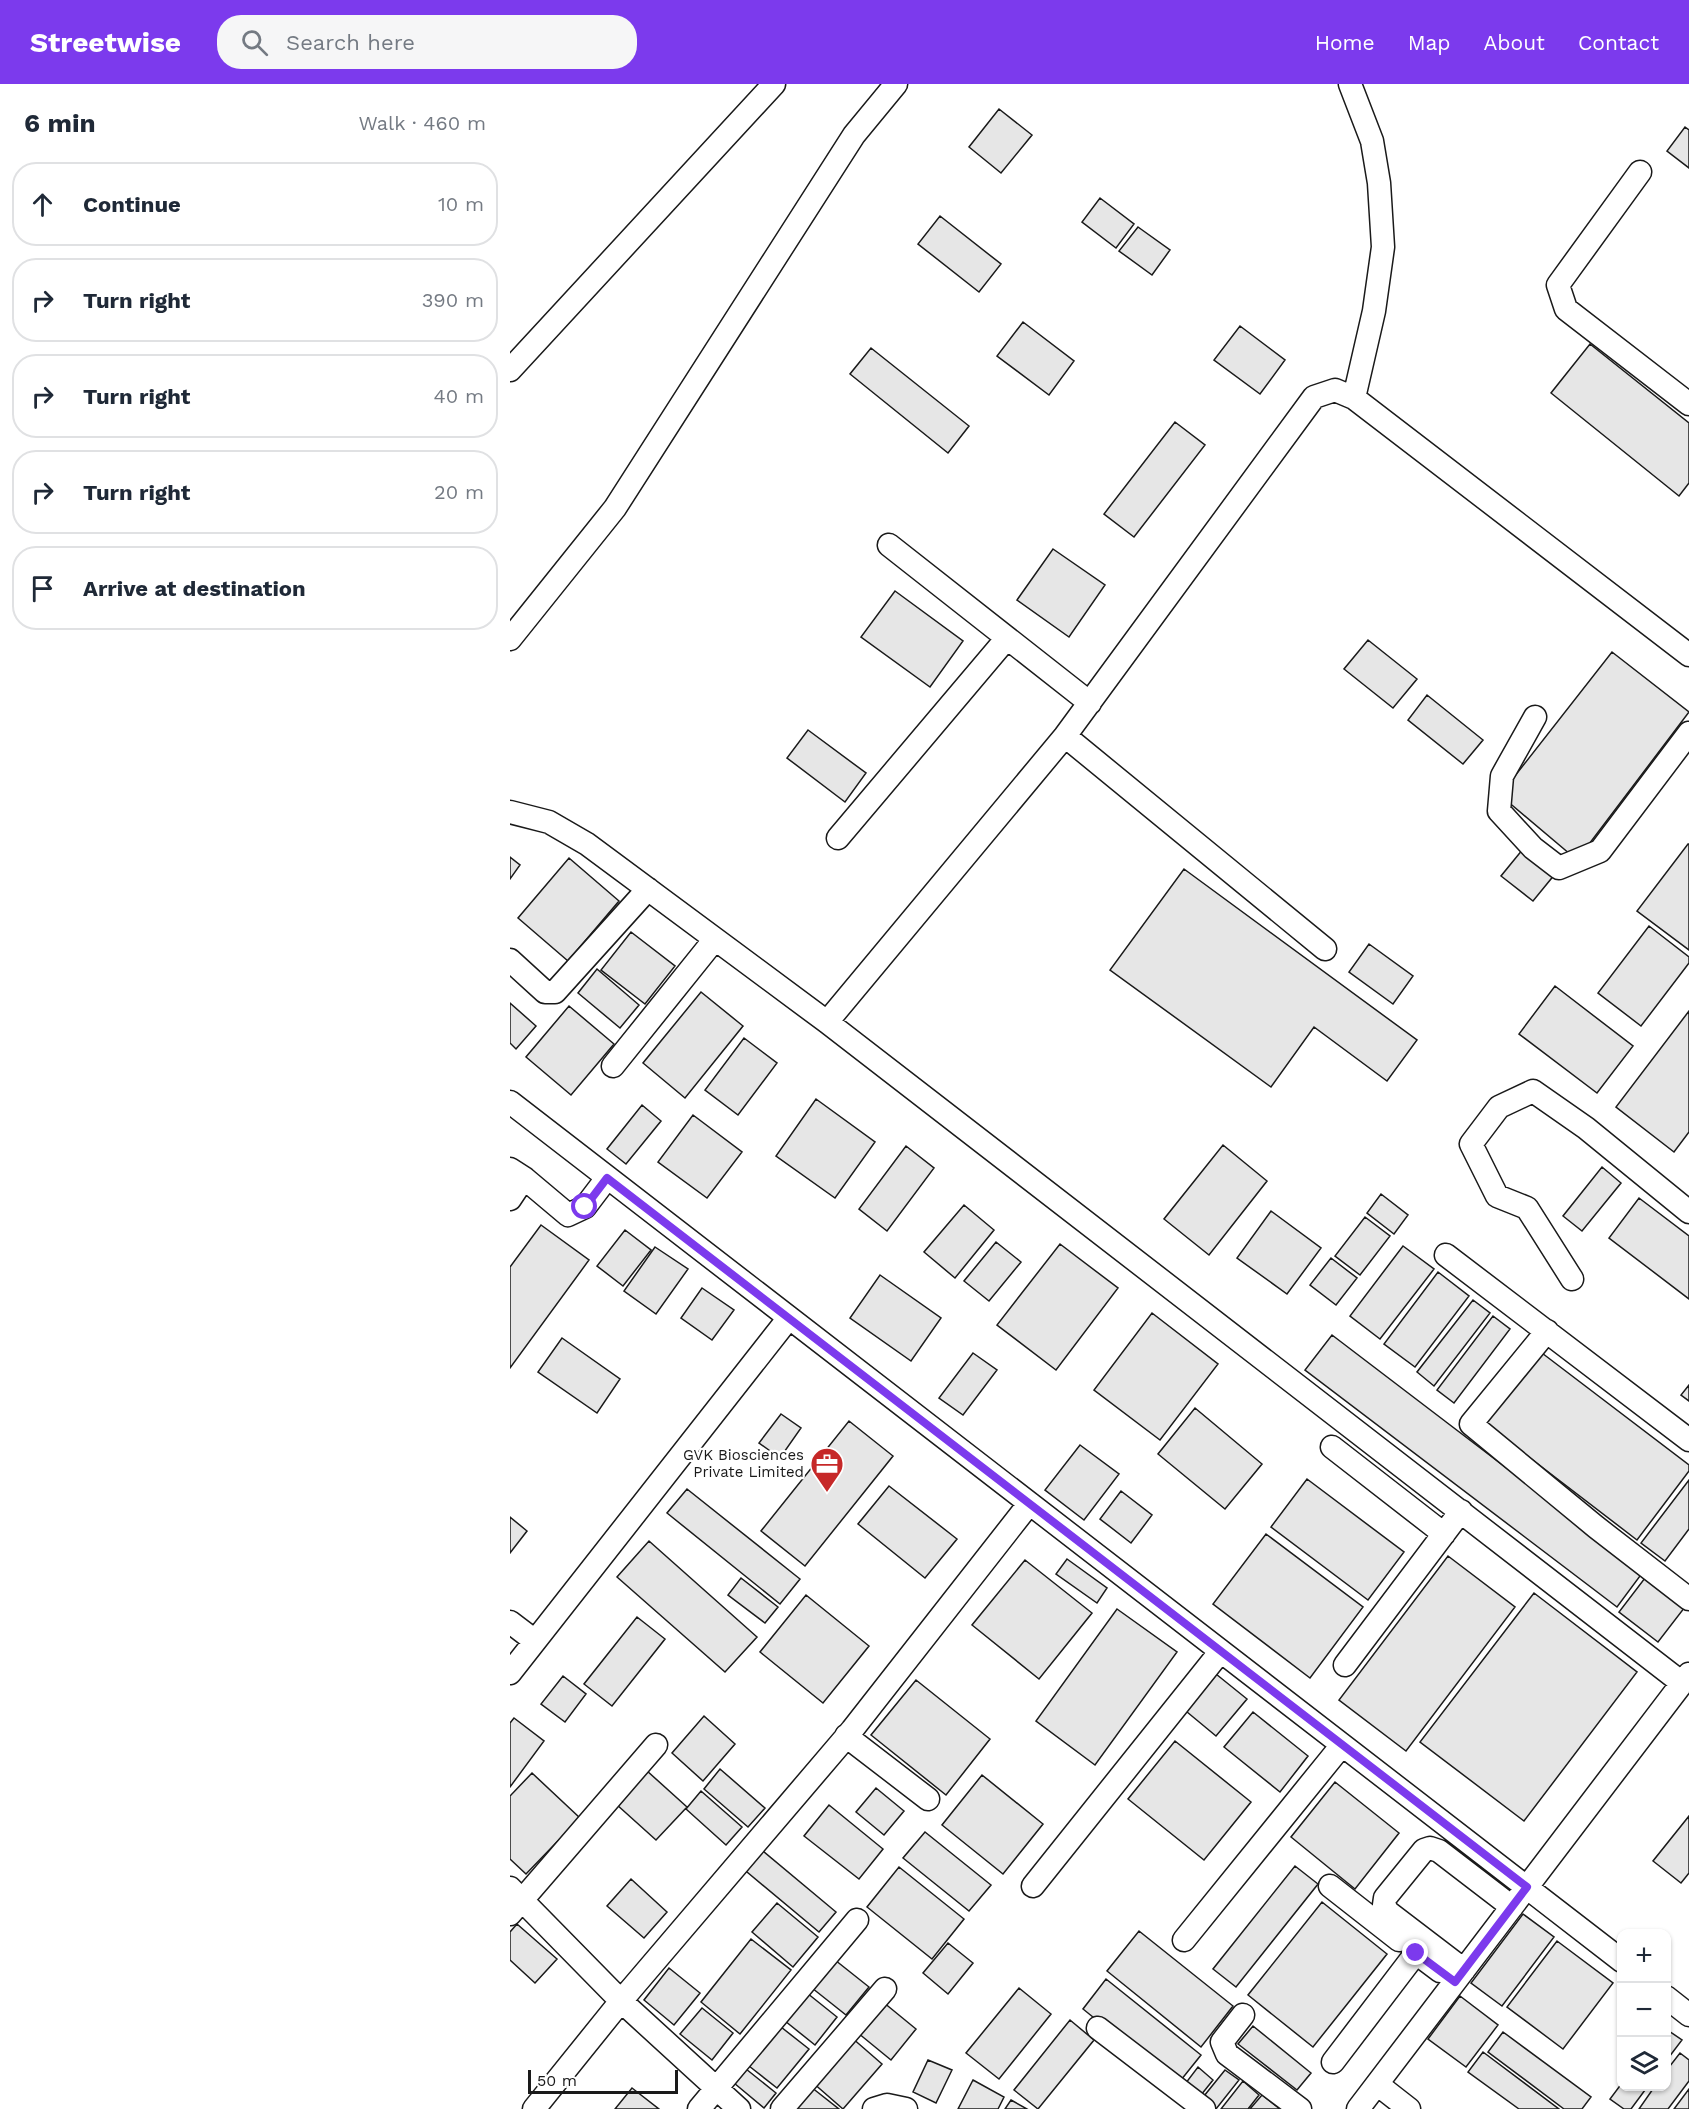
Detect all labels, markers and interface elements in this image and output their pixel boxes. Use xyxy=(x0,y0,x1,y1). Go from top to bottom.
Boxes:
search box xyxy=(217,15,637,69)
text: Streetwise xyxy=(30,26,181,59)
icon: search xyxy=(238,26,271,59)
text: Search here xyxy=(286,30,415,55)
text: Home xyxy=(1315,30,1375,55)
text: Map xyxy=(1408,30,1451,55)
text: About xyxy=(1484,30,1545,55)
text: Contact xyxy=(1578,30,1659,55)
text: 6 min xyxy=(24,108,96,138)
text: Walk · 460 m xyxy=(358,111,486,135)
icon: ahead xyxy=(26,188,59,221)
text: Continue xyxy=(83,192,181,217)
text: 10 m xyxy=(438,192,484,216)
icon: right xyxy=(26,284,59,317)
text: Turn right xyxy=(83,288,190,313)
text: 390 m xyxy=(422,288,484,312)
icon: right xyxy=(26,380,59,413)
text: Turn right xyxy=(83,384,190,409)
text: 40 m xyxy=(433,384,484,408)
icon: right xyxy=(26,476,59,509)
text: Turn right xyxy=(83,480,190,505)
text: 20 m xyxy=(434,480,484,504)
icon: arrive xyxy=(26,572,59,605)
text: Arrive at destination xyxy=(83,576,306,601)
route start xyxy=(571,1193,597,1219)
place label: GVK Biosciences Private Limited xyxy=(683,1446,804,1481)
office icon: GVK Biosciences Private Limited xyxy=(809,1446,845,1493)
map controls xyxy=(1617,1929,1671,2091)
button: + xyxy=(1617,1929,1671,1983)
route end xyxy=(1402,1939,1428,1965)
button: − xyxy=(1617,1983,1671,2037)
button: layers xyxy=(1617,2037,1671,2091)
scale bar xyxy=(528,2067,678,2094)
text: 50 m xyxy=(537,2071,577,2090)

